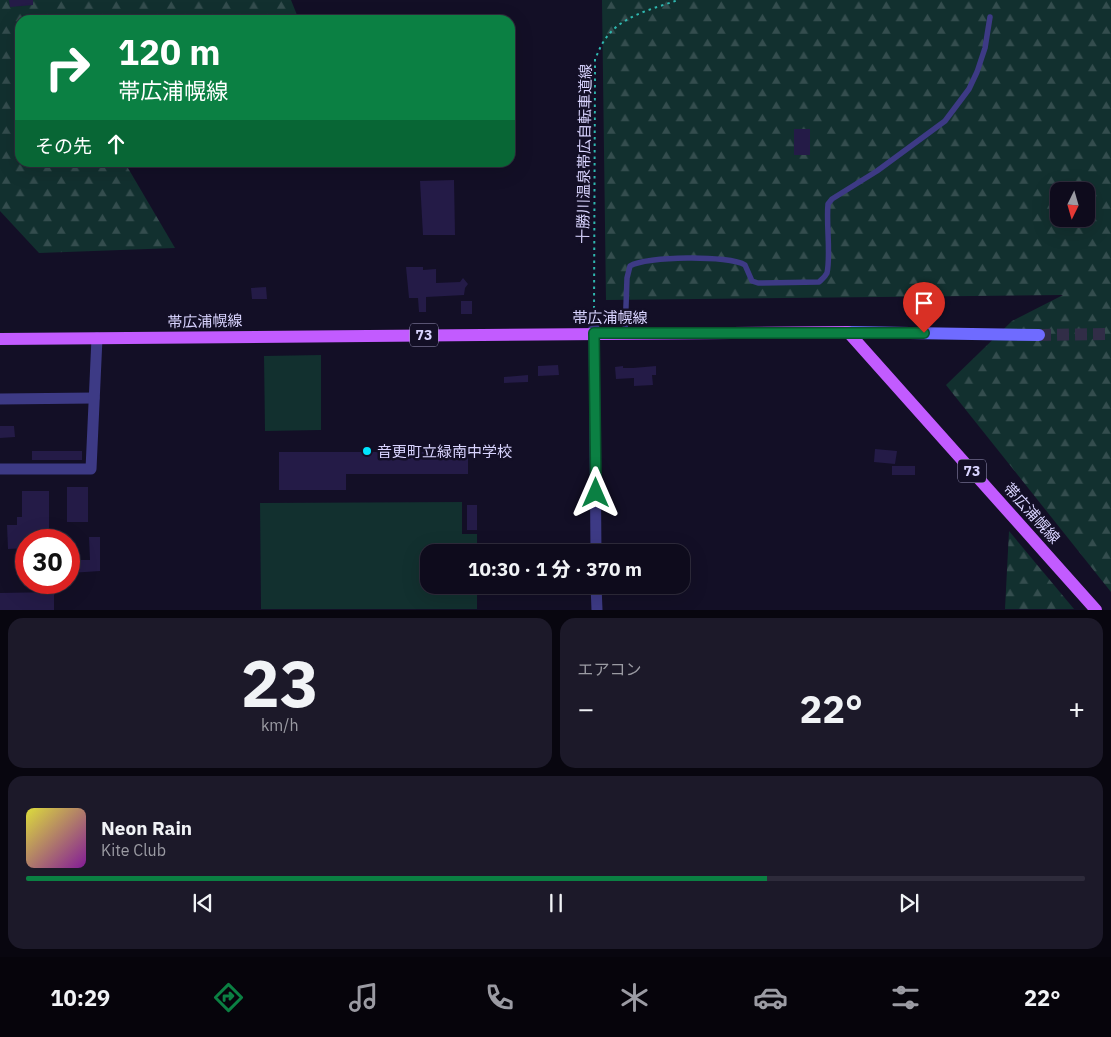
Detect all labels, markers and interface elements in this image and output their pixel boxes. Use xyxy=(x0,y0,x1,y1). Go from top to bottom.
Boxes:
text: 120 m xyxy=(118,29,221,75)
icon: right xyxy=(35,35,100,100)
street label: 十勝川温泉帯広自転車道線 xyxy=(573,64,595,244)
text: 帯広浦幌線 xyxy=(118,76,228,105)
icon: ahead xyxy=(102,130,130,158)
text: その先 xyxy=(35,134,92,158)
north arrow xyxy=(1050,182,1095,228)
map controls xyxy=(1050,182,1095,227)
pin xyxy=(903,282,945,333)
icon: arrive xyxy=(910,289,938,317)
street label: 帯広浦幌線 xyxy=(572,308,648,327)
street label: 帯広浦幌線 xyxy=(167,311,243,331)
road number: 73 xyxy=(410,324,438,346)
place label: 音更町立緑南中学校 xyxy=(377,442,512,461)
marker: 音更町立緑南中学校 xyxy=(361,445,373,457)
road number: 73 xyxy=(958,460,986,482)
position arrow xyxy=(569,466,621,518)
street label: 帯広浦幌線 xyxy=(1000,479,1064,547)
speed limit sign: 30 xyxy=(15,529,80,594)
text: 10:30 · 1 分 · 370 m xyxy=(468,557,642,581)
text: 23 xyxy=(241,640,319,725)
text: エアコン xyxy=(578,659,642,679)
text: 22° xyxy=(800,684,863,733)
text: − xyxy=(578,690,594,727)
text: + xyxy=(1068,690,1085,727)
text: km/h xyxy=(261,715,299,735)
text: Neon Rain xyxy=(101,816,192,840)
text: Kite Club xyxy=(101,840,166,860)
icon: previous xyxy=(189,889,217,917)
icon: pause xyxy=(542,889,570,917)
icon: next xyxy=(895,889,923,917)
icon: directions xyxy=(211,980,246,1015)
icon: music xyxy=(346,980,381,1015)
icon: phone xyxy=(482,980,517,1015)
icon: climate xyxy=(617,980,652,1015)
icon: car xyxy=(753,980,788,1015)
icon: filters xyxy=(888,980,923,1015)
text: 10:29 xyxy=(50,983,110,1012)
text: 22° xyxy=(1024,983,1061,1012)

